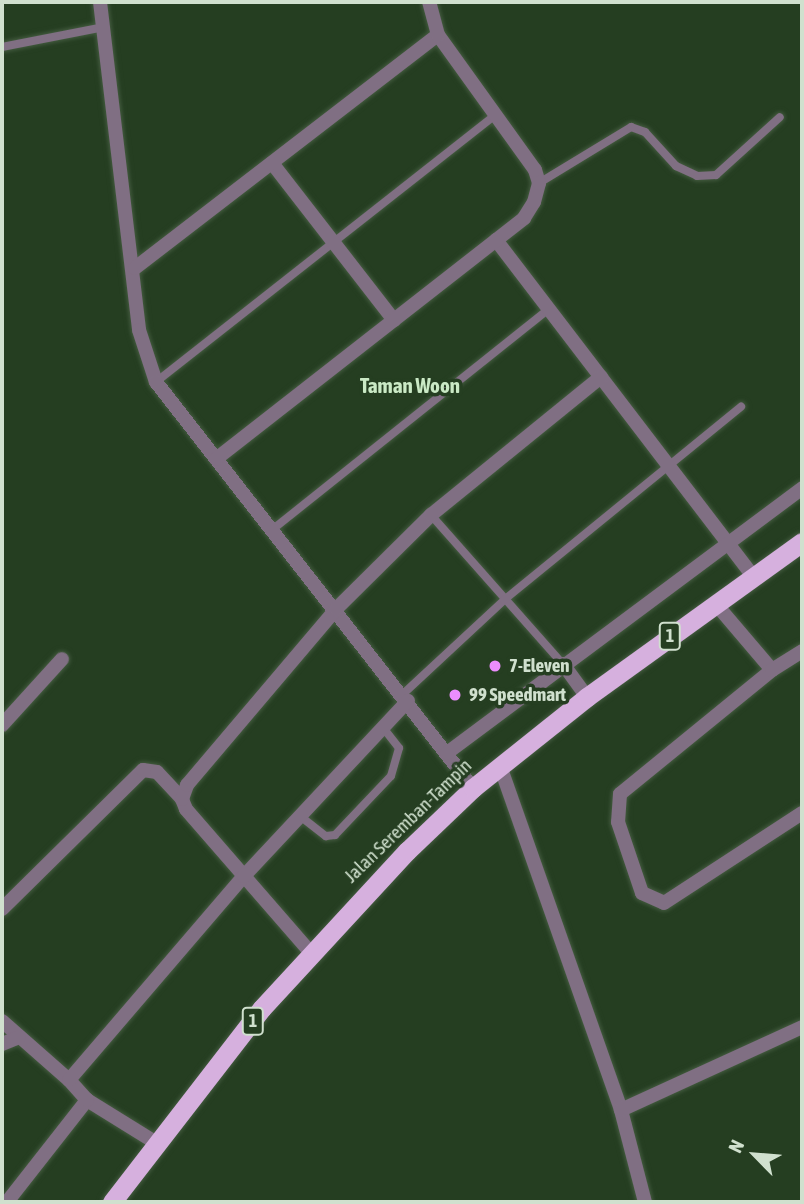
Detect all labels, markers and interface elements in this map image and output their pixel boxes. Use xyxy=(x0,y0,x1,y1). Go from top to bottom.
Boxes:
district label: Taman Woon xyxy=(360,372,460,398)
road number: 1 xyxy=(658,622,682,650)
place label: 7-Eleven xyxy=(509,655,570,677)
marker: 7-Eleven xyxy=(487,658,503,674)
place label: 99 Speedmart xyxy=(469,684,566,706)
marker: 99 Speedmart xyxy=(447,687,463,703)
street label: Jalan Seremban-Tampin xyxy=(340,754,476,888)
road number: 1 xyxy=(241,1006,265,1036)
north arrow xyxy=(720,1120,790,1190)
text: N xyxy=(724,1136,748,1156)

